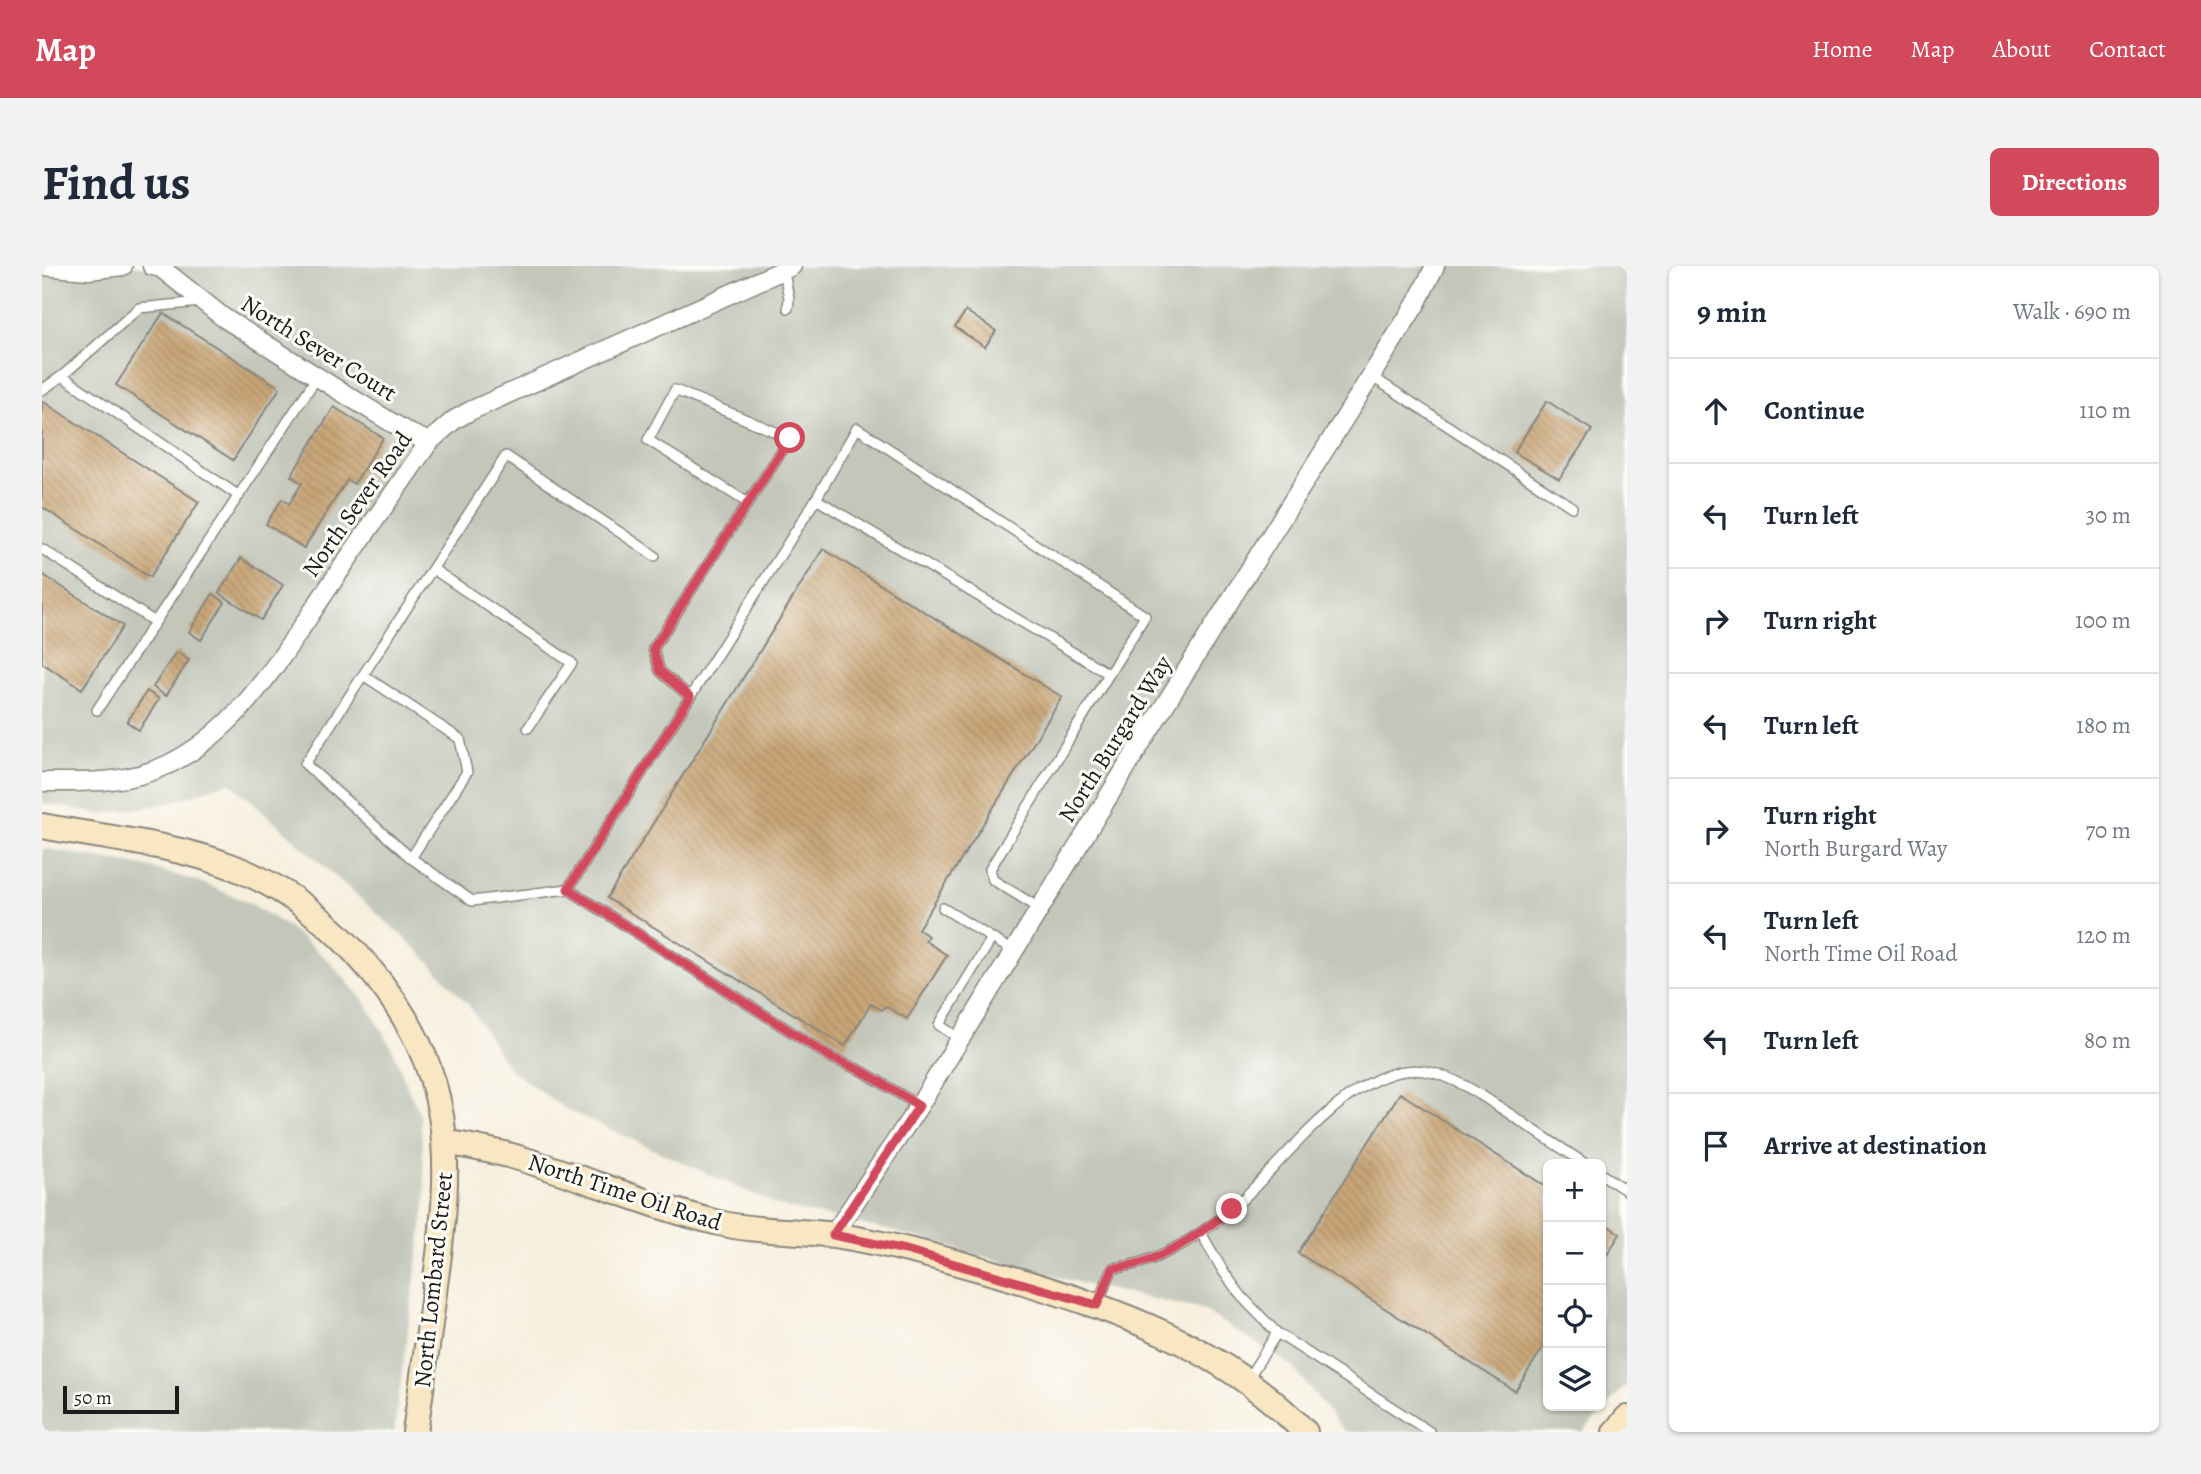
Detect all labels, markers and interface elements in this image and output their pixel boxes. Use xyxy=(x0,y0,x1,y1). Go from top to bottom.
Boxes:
text: Map xyxy=(35,27,96,72)
text: Home xyxy=(1812,33,1873,65)
text: Map xyxy=(1911,33,1955,65)
text: About xyxy=(1993,33,2051,65)
text: Contact xyxy=(2089,33,2166,65)
button: Directions xyxy=(1990,148,2159,216)
text: Find us xyxy=(42,149,190,216)
street label: North Sever Court xyxy=(235,287,403,409)
text: 9 min xyxy=(1697,292,1767,332)
text: Walk · 690 m xyxy=(2013,296,2131,327)
icon: ahead xyxy=(1697,392,1735,430)
text: Continue xyxy=(1764,393,1865,428)
text: 110 m xyxy=(2079,395,2131,426)
route start xyxy=(774,422,805,453)
street label: North Sever Road xyxy=(295,425,419,583)
icon: left xyxy=(1697,497,1735,535)
text: Turn left xyxy=(1764,498,1859,533)
text: 30 m xyxy=(2085,500,2131,531)
icon: right xyxy=(1697,602,1735,640)
text: Turn right xyxy=(1764,603,1877,638)
text: 100 m xyxy=(2075,605,2131,636)
street label: North Burgard Way xyxy=(1051,649,1179,829)
icon: left xyxy=(1697,707,1735,745)
text: Turn left xyxy=(1764,708,1859,743)
text: 180 m xyxy=(2076,710,2131,741)
text: Turn right xyxy=(1764,798,1877,833)
icon: right xyxy=(1697,812,1735,850)
text: 70 m xyxy=(2085,815,2131,846)
text: North Burgard Way xyxy=(1764,833,1947,864)
text: Turn left xyxy=(1764,903,1859,938)
icon: left xyxy=(1697,917,1735,955)
text: 120 m xyxy=(2076,920,2131,951)
text: North Time Oil Road xyxy=(1764,938,1958,969)
icon: left xyxy=(1697,1022,1735,1060)
text: Turn left xyxy=(1764,1023,1859,1058)
text: 80 m xyxy=(2084,1025,2131,1056)
icon: arrive xyxy=(1697,1127,1735,1165)
text: Arrive at destination xyxy=(1764,1128,1987,1163)
street label: North Time Oil Road xyxy=(524,1146,726,1238)
map controls xyxy=(1543,1159,1606,1411)
button: + xyxy=(1543,1159,1606,1222)
street label: North Lombard Street xyxy=(406,1171,460,1389)
route end xyxy=(1216,1193,1247,1224)
button: − xyxy=(1543,1222,1606,1285)
button: locate xyxy=(1543,1285,1606,1348)
button: layers xyxy=(1543,1348,1606,1411)
scale bar xyxy=(63,1383,178,1415)
text: 50 m xyxy=(74,1385,112,1411)

